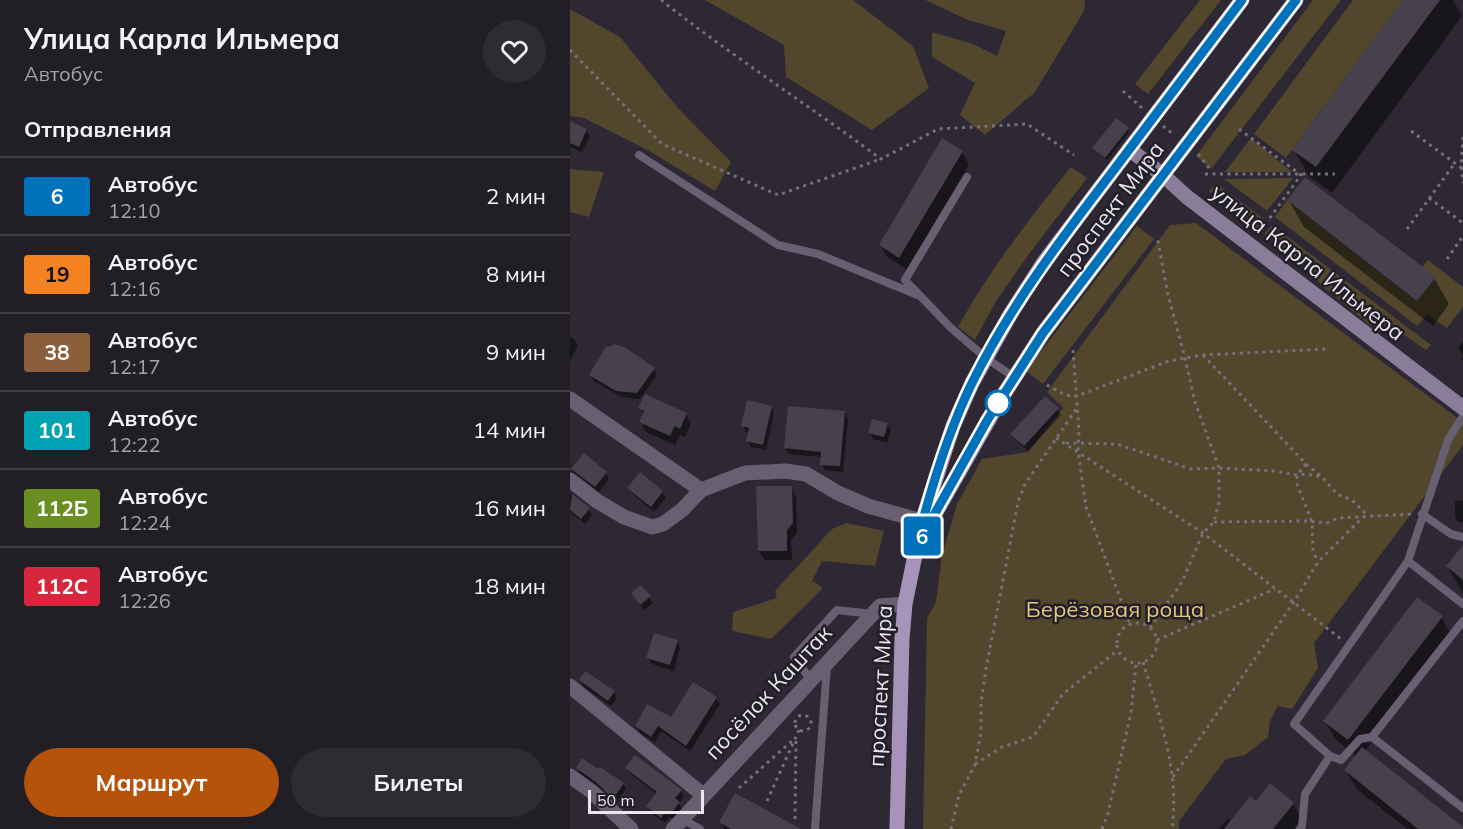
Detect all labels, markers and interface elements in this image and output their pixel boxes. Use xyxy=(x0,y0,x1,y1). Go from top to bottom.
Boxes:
button: heart xyxy=(483,20,546,83)
text: Улица Карла Ильмера xyxy=(24,21,340,56)
text: Автобус xyxy=(24,61,103,86)
text: Отправления xyxy=(24,115,172,143)
street label: проспект Мира xyxy=(1050,136,1170,282)
text: Автобус xyxy=(108,170,198,198)
street label: улица Карла Ильмера xyxy=(1206,178,1410,346)
text: 2 мин xyxy=(486,182,546,210)
text: 6 xyxy=(51,183,63,209)
text: 12:10 xyxy=(108,198,161,223)
text: Автобус xyxy=(108,248,198,276)
text: 8 мин xyxy=(486,260,546,288)
text: 19 xyxy=(44,261,70,287)
text: 12:16 xyxy=(108,276,161,301)
text: Автобус xyxy=(108,326,198,354)
text: 9 мин xyxy=(486,338,546,366)
text: 38 xyxy=(44,339,70,365)
text: 12:17 xyxy=(108,354,161,379)
unlabelled marker xyxy=(985,390,1011,416)
text: Автобус xyxy=(108,404,198,432)
text: 14 мин xyxy=(473,416,546,444)
text: 101 xyxy=(38,417,76,443)
text: 12:22 xyxy=(108,432,161,457)
text: Автобус xyxy=(118,482,208,510)
text: 16 мин xyxy=(473,494,546,522)
text: 112Б xyxy=(36,495,88,521)
text: 12:24 xyxy=(118,510,171,535)
line badge: 6 xyxy=(902,516,942,556)
text: 6 xyxy=(916,523,928,549)
text: Автобус xyxy=(118,560,208,588)
text: 18 мин xyxy=(473,572,546,600)
text: 112С xyxy=(36,573,88,599)
text: 12:26 xyxy=(118,588,171,613)
park label: Берёзовая роща xyxy=(1026,595,1204,623)
street label: проспект Мира xyxy=(862,604,898,768)
street label: посёлок Каштак xyxy=(699,619,838,765)
button: Маршрут xyxy=(24,748,279,817)
button: Билеты xyxy=(291,748,546,817)
scale bar xyxy=(588,787,704,814)
text: 50 m xyxy=(597,790,634,810)

